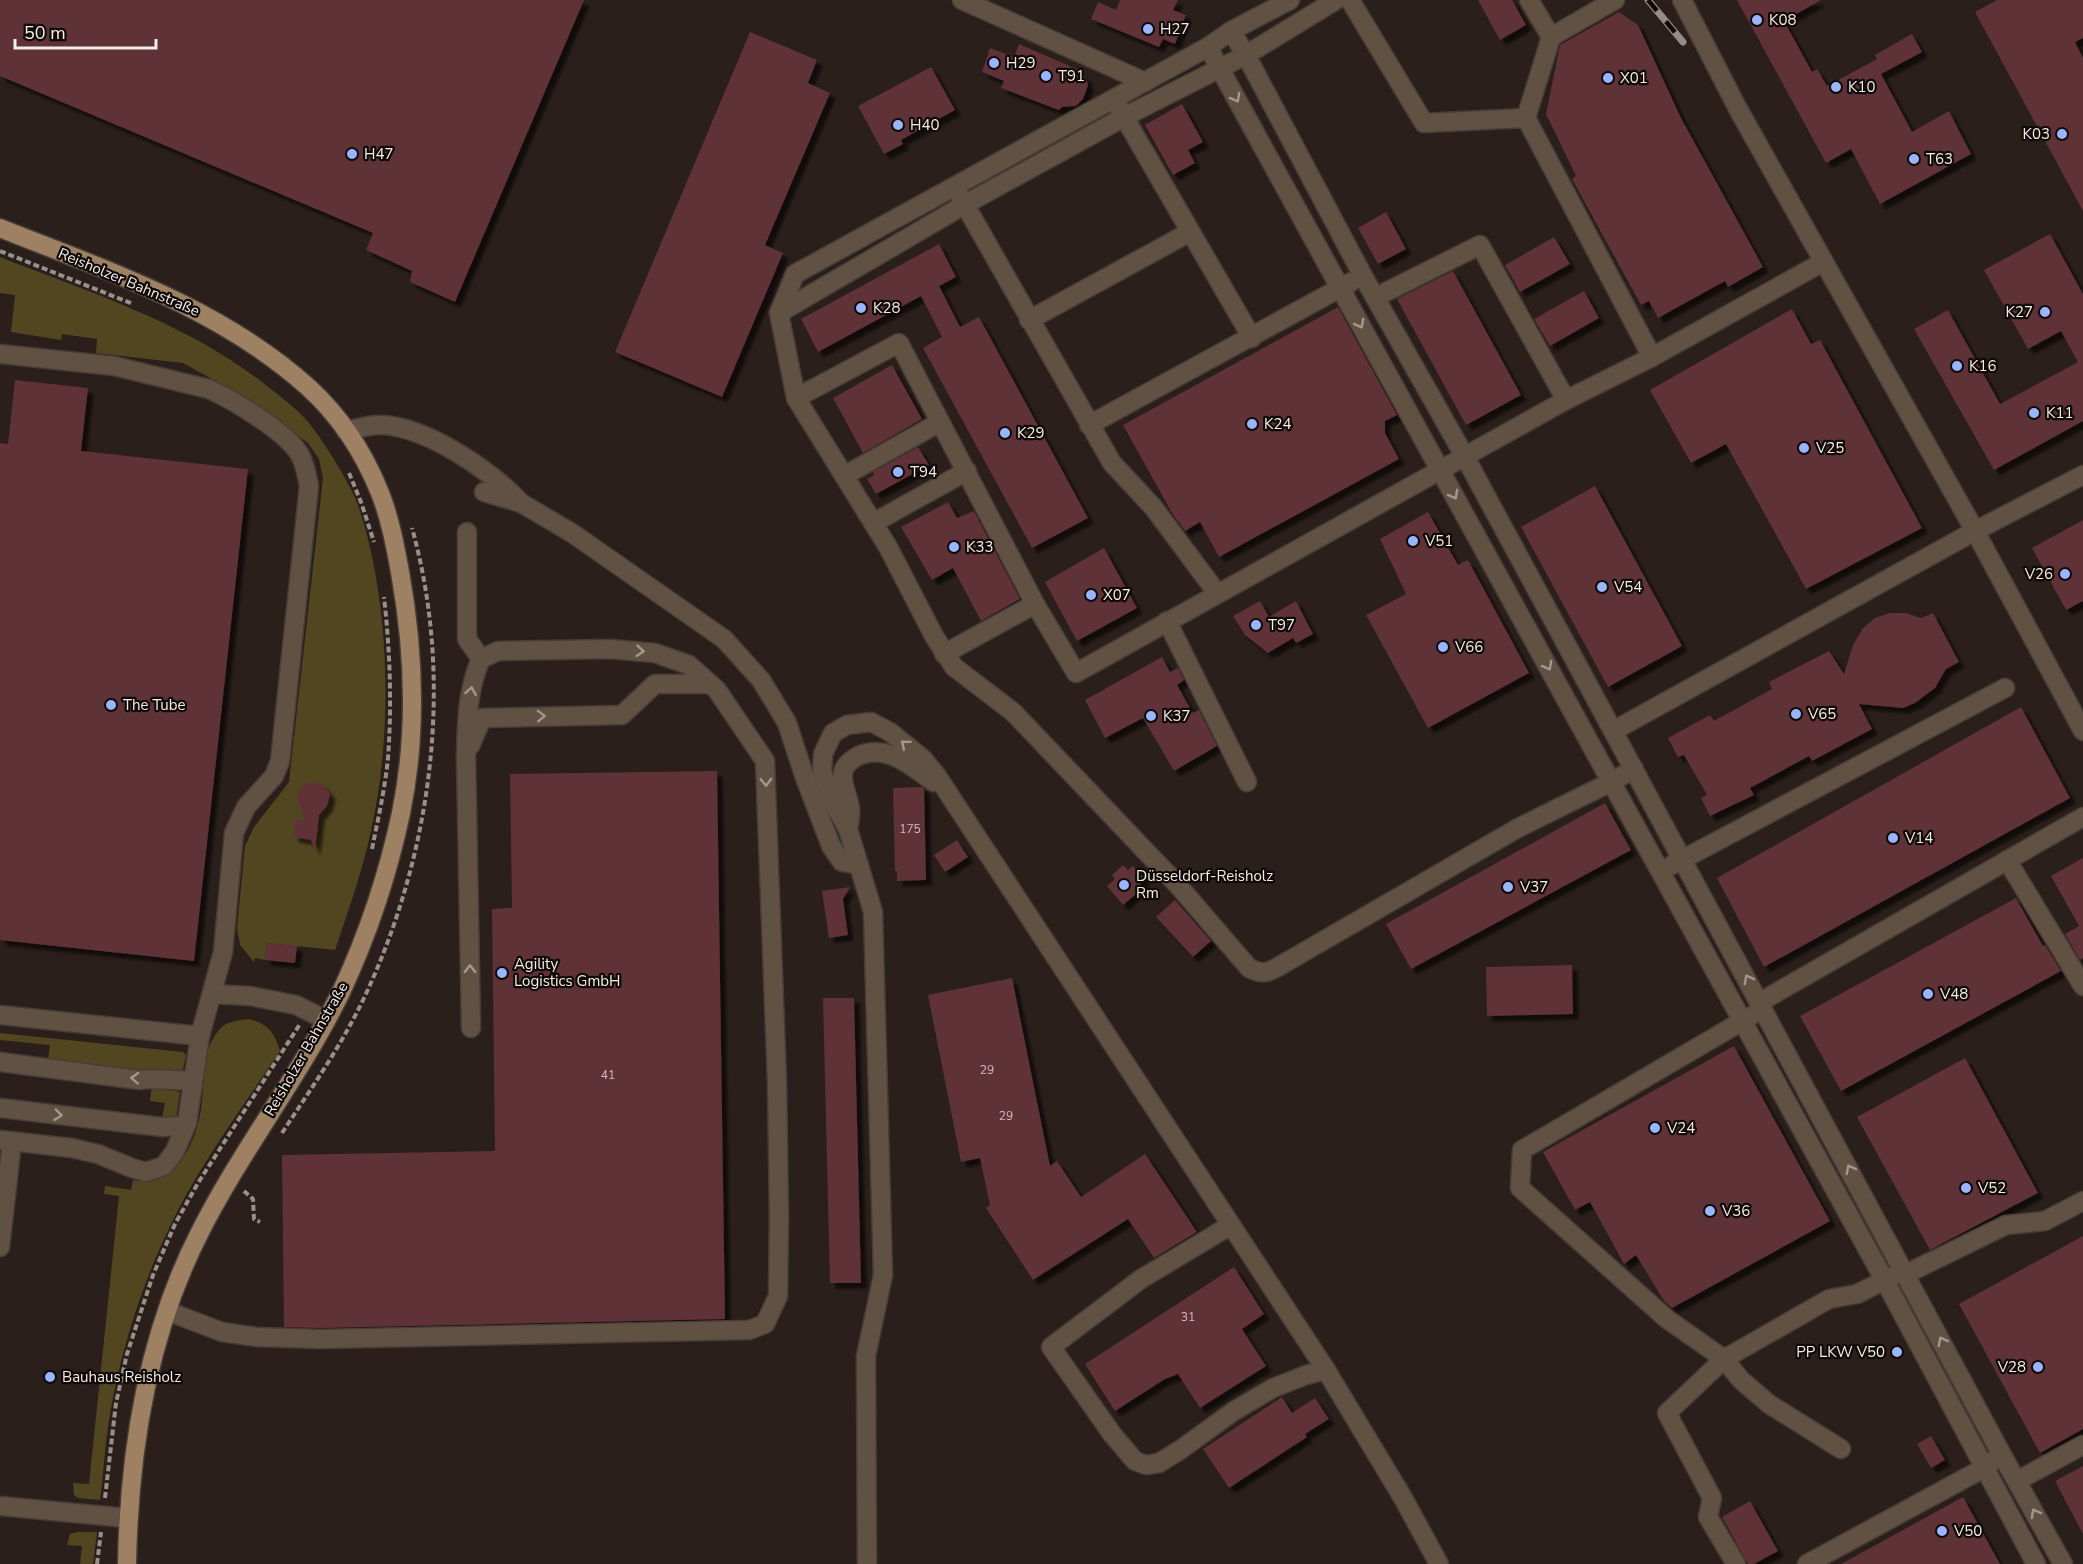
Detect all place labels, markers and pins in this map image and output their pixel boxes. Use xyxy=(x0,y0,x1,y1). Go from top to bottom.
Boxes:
place label: K08 xyxy=(1769,10,1796,30)
marker: K08 xyxy=(1750,13,1764,27)
place label: H27 xyxy=(1160,19,1189,39)
marker: H27 xyxy=(1141,22,1155,36)
place label: H29 xyxy=(1006,53,1035,73)
marker: H29 xyxy=(987,56,1001,70)
place label: T91 xyxy=(1058,66,1085,86)
place label: X01 xyxy=(1620,68,1648,88)
marker: T91 xyxy=(1039,69,1053,83)
marker: X01 xyxy=(1601,71,1615,85)
place label: K10 xyxy=(1848,77,1875,97)
marker: K10 xyxy=(1829,80,1843,94)
place label: H40 xyxy=(910,115,939,135)
marker: H40 xyxy=(891,118,905,132)
place label: K03 xyxy=(2023,124,2050,144)
marker: K03 xyxy=(2055,127,2069,141)
place label: H47 xyxy=(364,144,393,164)
marker: H47 xyxy=(345,147,359,161)
place label: T63 xyxy=(1926,149,1953,169)
marker: T63 xyxy=(1907,152,1921,166)
place label: K28 xyxy=(873,298,900,318)
marker: K28 xyxy=(854,301,868,315)
place label: K27 xyxy=(2006,302,2033,322)
marker: K27 xyxy=(2038,305,2052,319)
place label: K16 xyxy=(1969,356,1996,376)
marker: K16 xyxy=(1950,359,1964,373)
place label: K11 xyxy=(2046,403,2073,423)
marker: K11 xyxy=(2027,406,2041,420)
place label: K24 xyxy=(1264,414,1291,434)
marker: K24 xyxy=(1245,417,1259,431)
place label: K29 xyxy=(1017,423,1044,443)
marker: K29 xyxy=(998,426,1012,440)
place label: V25 xyxy=(1815,438,1844,458)
marker: V25 xyxy=(1797,441,1811,455)
place label: T94 xyxy=(910,462,937,482)
marker: T94 xyxy=(891,465,905,479)
place label: V51 xyxy=(1424,531,1453,551)
marker: V51 xyxy=(1406,534,1420,548)
place label: K33 xyxy=(966,537,993,557)
marker: K33 xyxy=(947,540,961,554)
place label: V26 xyxy=(2024,564,2053,584)
marker: V26 xyxy=(2058,567,2072,581)
place label: V54 xyxy=(1613,577,1642,597)
marker: V54 xyxy=(1595,580,1609,594)
place label: X07 xyxy=(1103,585,1131,605)
marker: X07 xyxy=(1084,588,1098,602)
place label: T97 xyxy=(1268,615,1295,635)
marker: T97 xyxy=(1249,618,1263,632)
place label: V66 xyxy=(1454,637,1483,657)
marker: V66 xyxy=(1436,640,1450,654)
place label: The Tube xyxy=(123,695,185,715)
marker: The Tube xyxy=(104,698,118,712)
place label: V65 xyxy=(1807,704,1836,724)
place label: K37 xyxy=(1163,706,1190,726)
marker: V65 xyxy=(1789,707,1803,721)
marker: K37 xyxy=(1144,709,1158,723)
place label: V14 xyxy=(1904,828,1933,848)
marker: V14 xyxy=(1886,831,1900,845)
place label: Düsseldorf-Reisholz Rm xyxy=(1136,866,1273,903)
place label: V37 xyxy=(1519,877,1548,897)
marker: Düsseldorf-Reisholz Rm xyxy=(1117,878,1131,892)
marker: V37 xyxy=(1501,880,1515,894)
place label: Agility Logistics GmbH xyxy=(514,954,620,991)
marker: Agility Logistics GmbH xyxy=(495,966,509,980)
place label: V48 xyxy=(1939,984,1968,1004)
marker: V48 xyxy=(1921,987,1935,1001)
place label: V24 xyxy=(1666,1118,1695,1138)
marker: V24 xyxy=(1648,1121,1662,1135)
place label: V52 xyxy=(1977,1178,2006,1198)
marker: V52 xyxy=(1959,1181,1973,1195)
place label: V36 xyxy=(1721,1201,1750,1221)
marker: V36 xyxy=(1703,1204,1717,1218)
place label: PP LKW V50 xyxy=(1796,1342,1885,1362)
marker: PP LKW V50 xyxy=(1890,1345,1904,1359)
place label: V28 xyxy=(1997,1357,2026,1377)
marker: V28 xyxy=(2031,1360,2045,1374)
place label: Bauhaus Reisholz xyxy=(62,1367,181,1387)
marker: Bauhaus Reisholz xyxy=(43,1370,57,1384)
place label: V50 xyxy=(1953,1521,1982,1541)
marker: V50 xyxy=(1935,1524,1949,1538)

